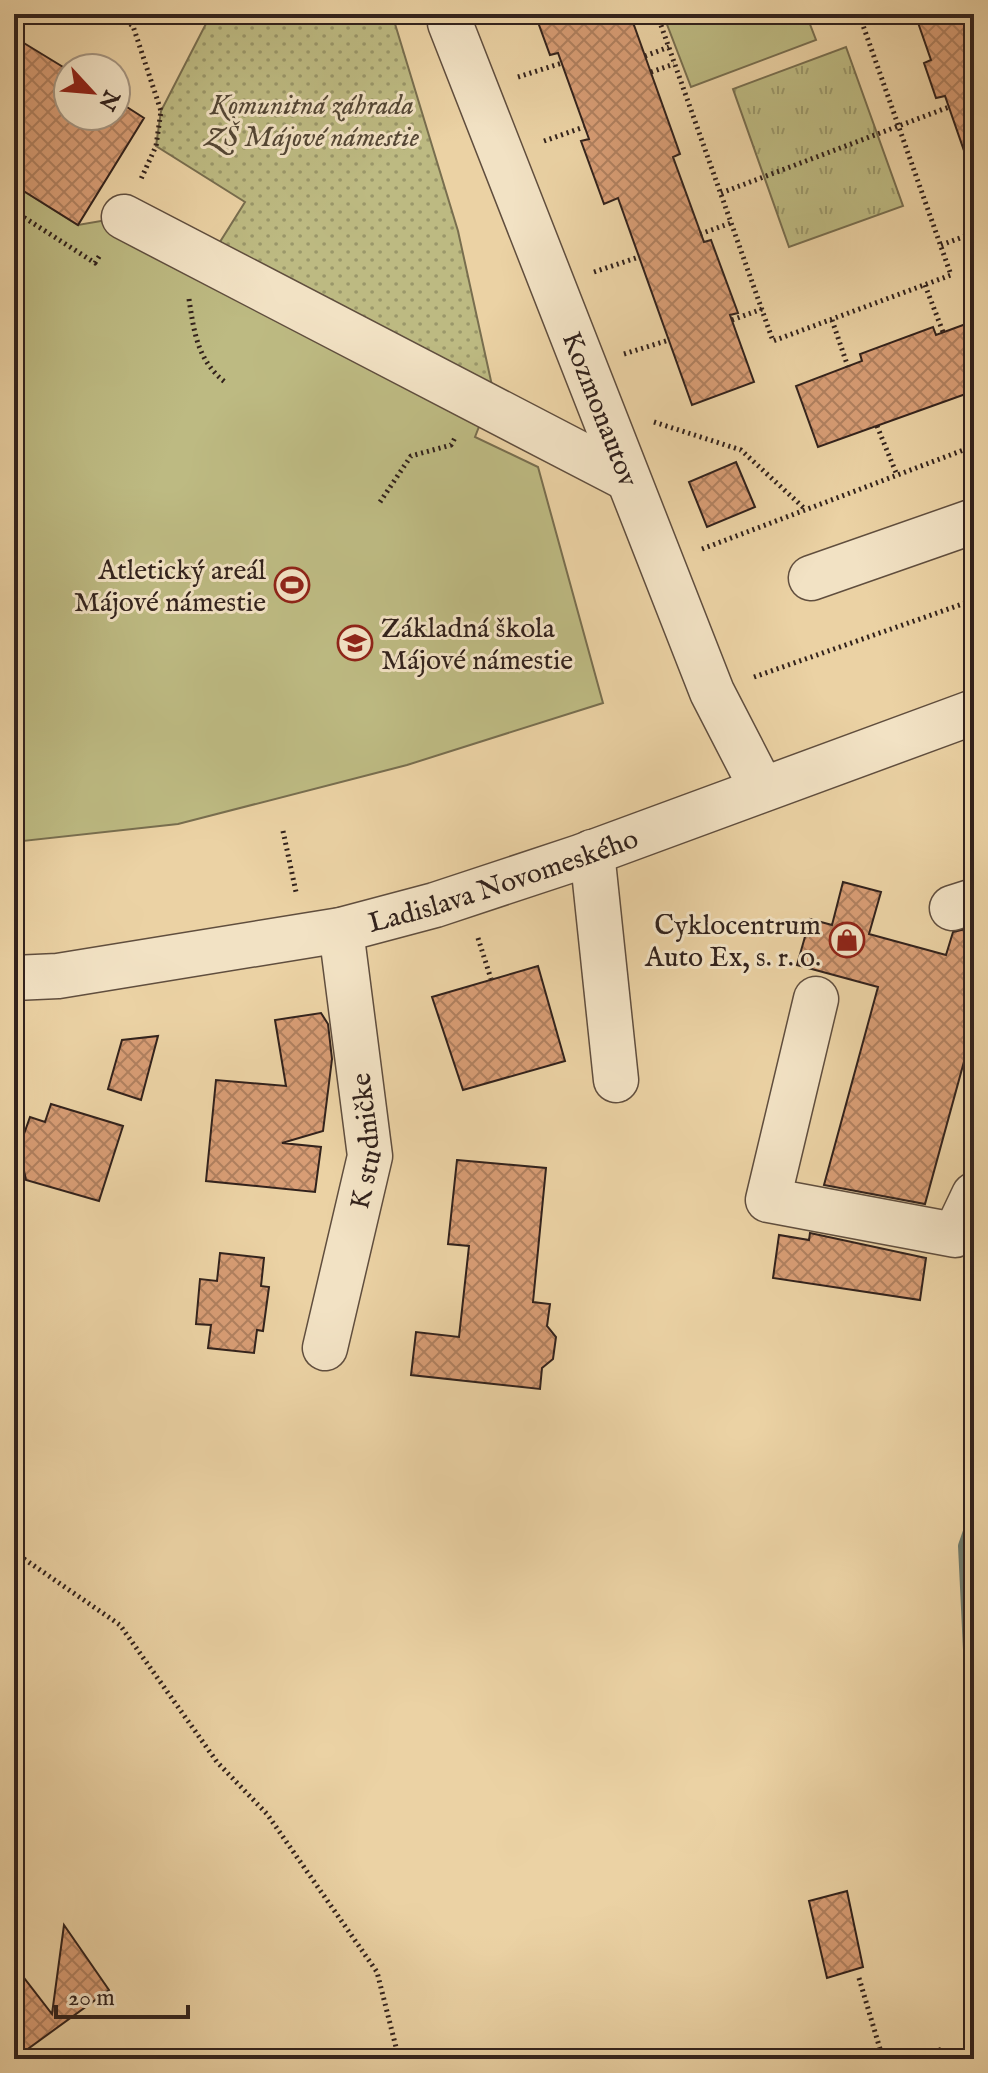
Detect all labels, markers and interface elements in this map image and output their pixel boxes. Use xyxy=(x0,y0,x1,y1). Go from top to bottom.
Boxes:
north arrow xyxy=(52,52,132,132)
text: N xyxy=(91,84,125,115)
park label: Komunitná záhrada ZŠ Májové námestie xyxy=(203,89,420,156)
street label: Kozmonautov xyxy=(553,327,645,492)
place label: Atletický areál Májové námestie xyxy=(74,554,266,621)
sports icon: Atletický areál Májové námestie xyxy=(273,566,311,604)
place label: Základná škola Májové námestie xyxy=(381,612,573,679)
school or university icon: Základná škola Májové námestie xyxy=(336,624,374,662)
street label: Ladislava Novomeského xyxy=(365,822,643,942)
place label: Cyklocentrum Auto Ex, s. r. o. xyxy=(644,909,821,976)
shop icon: Cyklocentrum Auto Ex, s. r. o. xyxy=(828,921,866,959)
street label: K studničke xyxy=(343,1071,391,1213)
scale bar xyxy=(56,1969,188,2019)
text: 20 m xyxy=(68,1983,115,2014)

